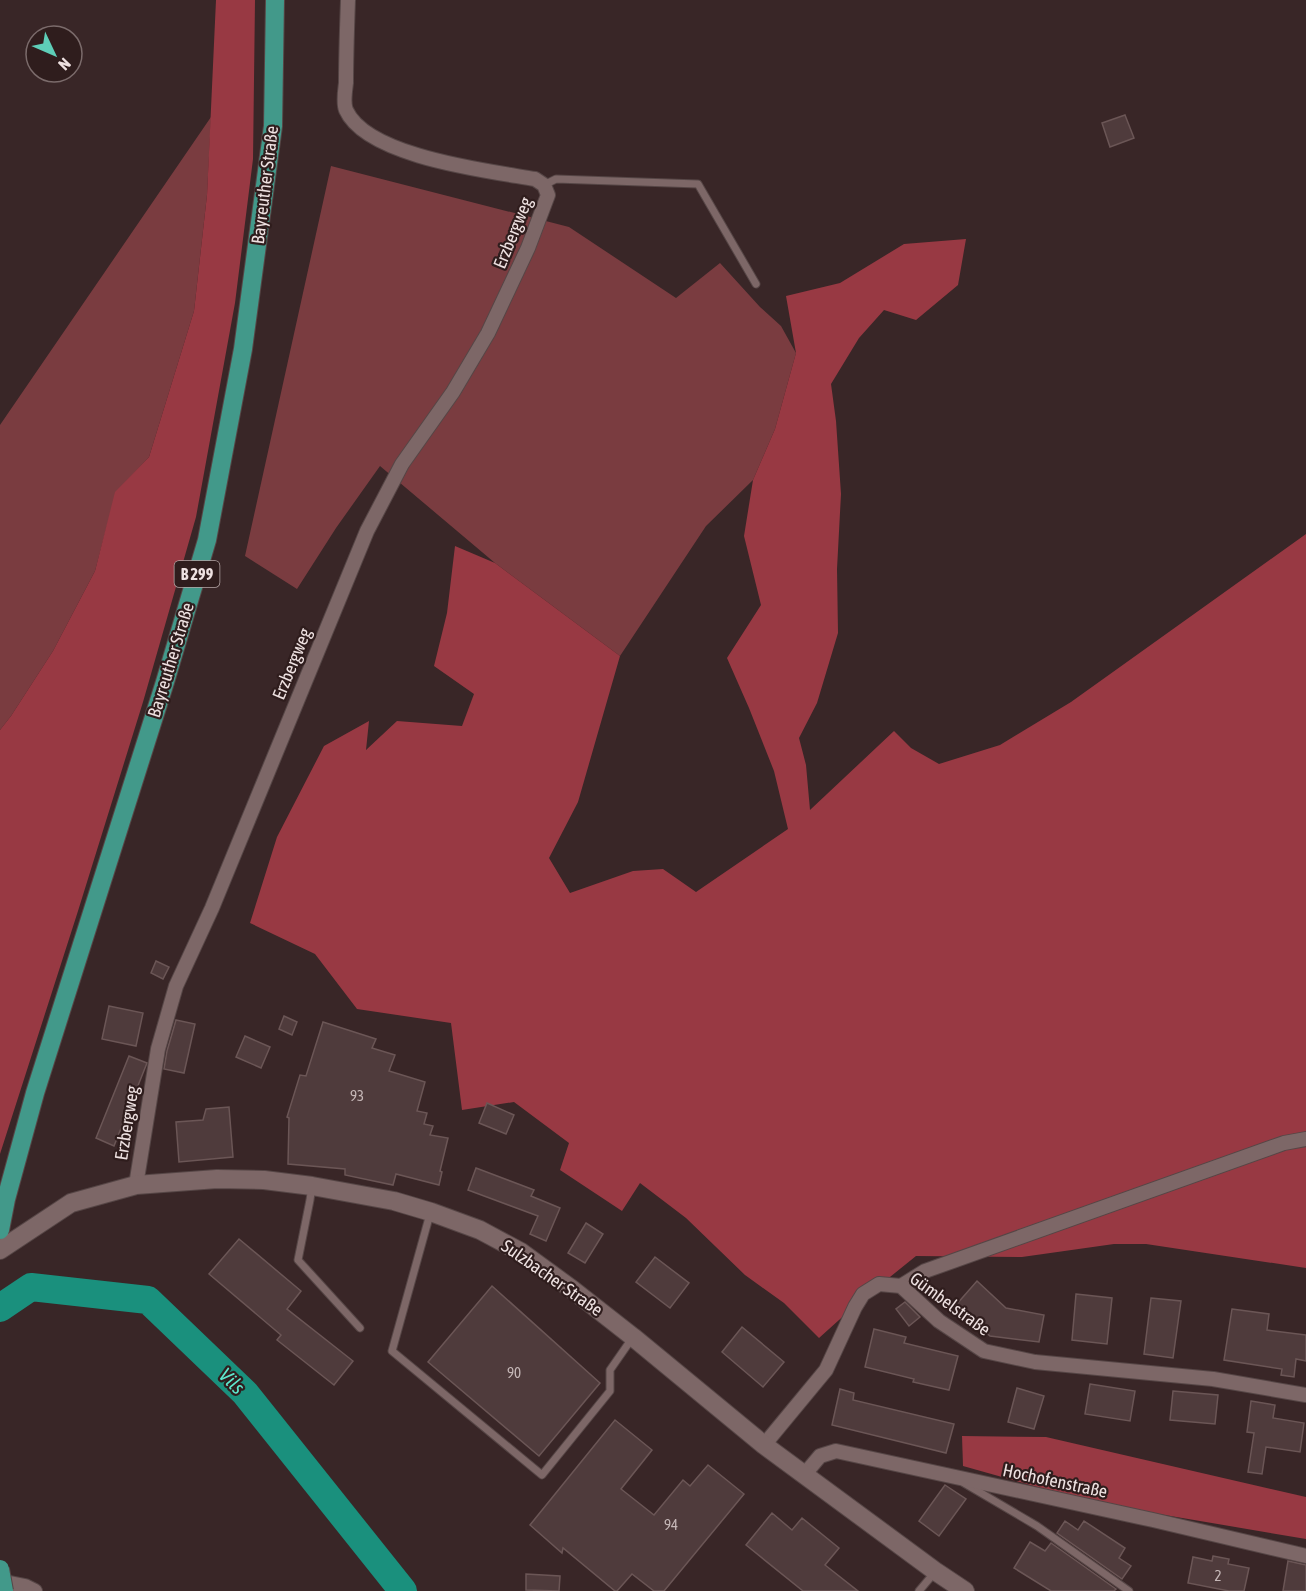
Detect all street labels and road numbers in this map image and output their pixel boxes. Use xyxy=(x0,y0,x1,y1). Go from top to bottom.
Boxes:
street label: Bayreuther Straße xyxy=(247,125,282,245)
street label: Erzbergweg xyxy=(489,194,536,272)
road number: B 299 xyxy=(174,561,220,587)
street label: Bayreuther Straße xyxy=(143,600,198,720)
street label: Erzbergweg xyxy=(268,625,315,703)
street label: Erzbergweg xyxy=(110,1084,143,1162)
street label: Sulzbacher Straße xyxy=(498,1235,607,1320)
street label: Gümbelstraße xyxy=(906,1267,995,1340)
street label: Hochofenstraße xyxy=(1001,1459,1109,1502)

